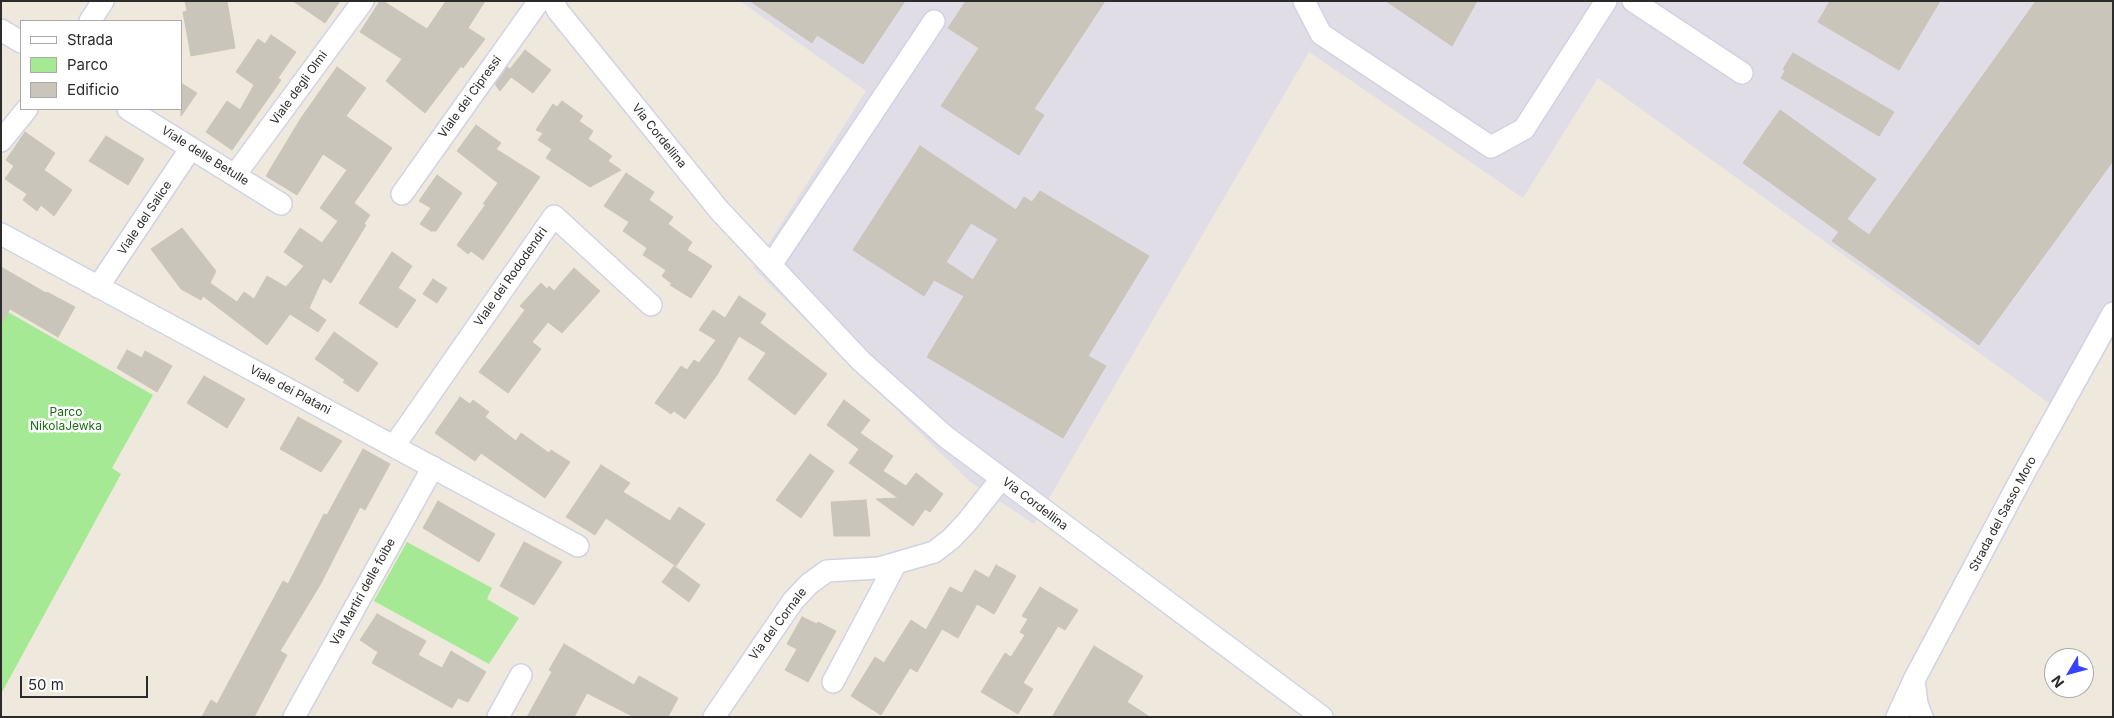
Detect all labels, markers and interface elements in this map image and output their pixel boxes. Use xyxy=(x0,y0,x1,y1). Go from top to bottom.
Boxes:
legend xyxy=(20,20,182,110)
text: Strada xyxy=(67,30,113,49)
street label: Viale degli Olmi xyxy=(267,48,331,128)
street label: Viale dei Cipressi xyxy=(435,53,505,141)
text: Parco xyxy=(67,55,108,74)
text: Edificio xyxy=(67,80,119,99)
street label: Via Cordellina xyxy=(629,101,689,171)
street label: Viale delle Betulle xyxy=(159,123,251,189)
street label: Viale del Salice xyxy=(115,178,175,258)
street label: Viale dei Rododendri xyxy=(471,225,551,329)
street label: Viale dei Platani xyxy=(247,363,333,417)
park label: Parco NikolaJewka xyxy=(30,405,102,433)
street label: Strada del Sasso Moro xyxy=(1967,454,2039,574)
street label: Via Cordellina xyxy=(999,475,1071,533)
street label: Via Martiri delle foibe xyxy=(328,536,398,648)
street label: Via del Cornale xyxy=(746,585,810,663)
north arrow xyxy=(2044,648,2094,698)
scale bar xyxy=(22,666,150,698)
text: N xyxy=(2047,672,2067,691)
text: 50 m xyxy=(28,675,64,694)

